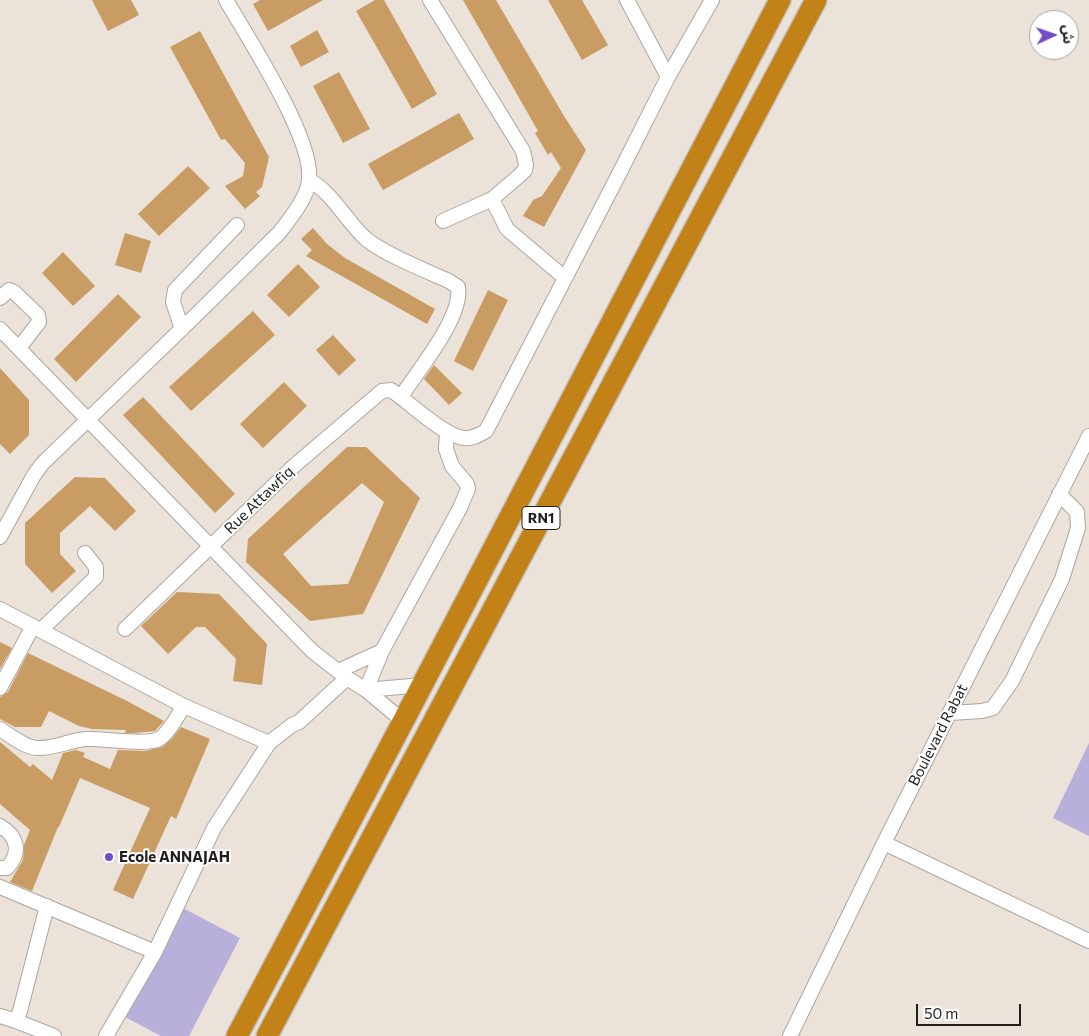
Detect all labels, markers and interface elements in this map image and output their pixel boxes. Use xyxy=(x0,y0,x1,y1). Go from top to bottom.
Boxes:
north arrow xyxy=(1029,10,1079,60)
text: ش xyxy=(1059,24,1077,44)
street label: Rue Attawfiq xyxy=(221,462,297,538)
road number: RN1 xyxy=(522,506,560,530)
street label: Boulevard Rabat xyxy=(905,681,971,789)
place label: Ecole ANNAJAH xyxy=(119,848,230,866)
marker: Ecole ANNAJAH xyxy=(103,851,115,863)
scale bar xyxy=(919,994,1024,1026)
text: 50 m xyxy=(924,1004,958,1022)

